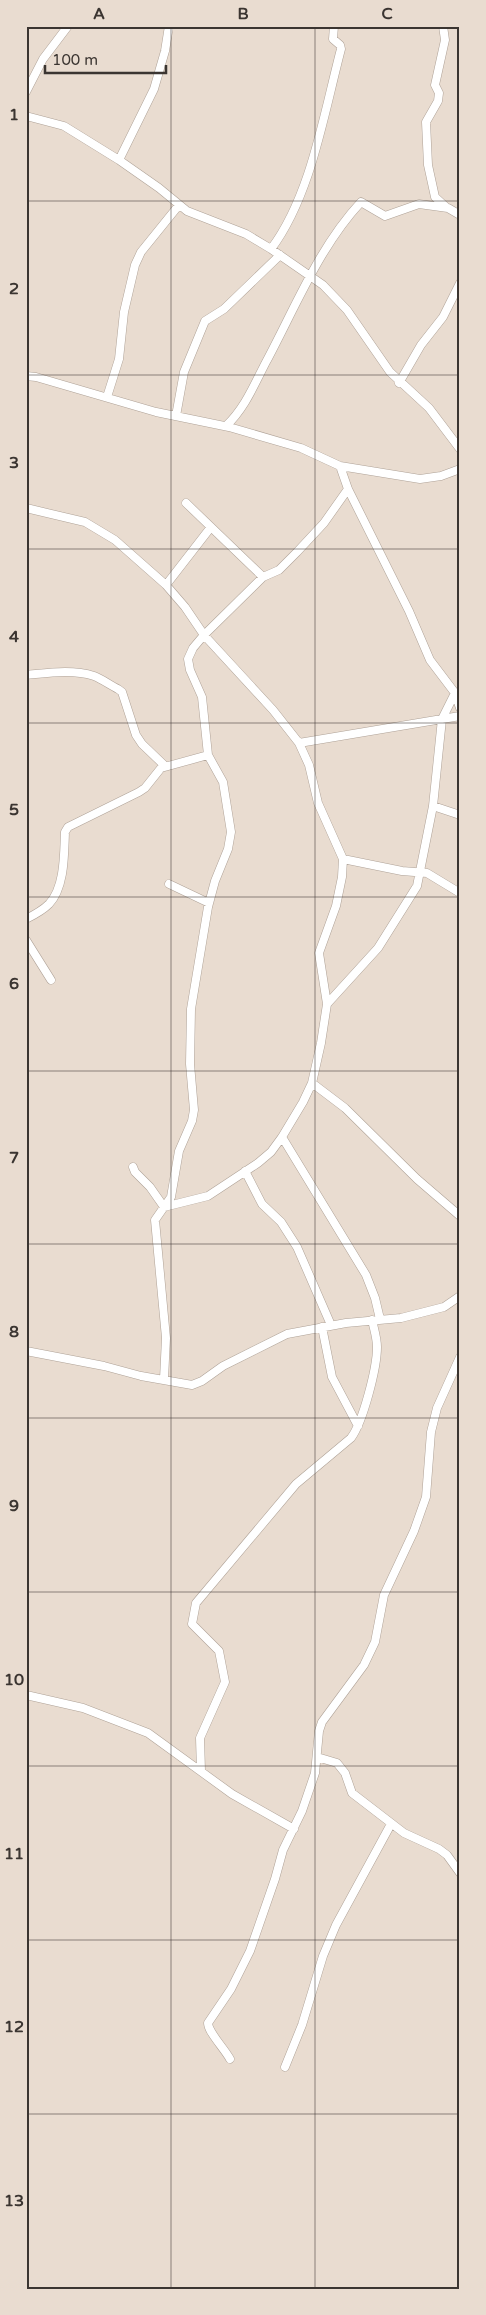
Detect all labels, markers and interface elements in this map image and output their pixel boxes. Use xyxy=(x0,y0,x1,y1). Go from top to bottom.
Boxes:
text: A xyxy=(93,4,105,24)
text: B xyxy=(237,4,249,24)
text: C xyxy=(381,4,393,24)
scale bar xyxy=(45,42,166,74)
text: 100 m xyxy=(52,51,98,69)
text: 1 xyxy=(9,105,19,125)
text: 2 xyxy=(9,279,19,299)
text: 3 xyxy=(9,453,19,473)
text: 4 xyxy=(9,627,19,647)
text: 5 xyxy=(9,800,19,820)
text: 6 xyxy=(9,974,19,994)
text: 7 xyxy=(9,1148,19,1168)
text: 8 xyxy=(9,1322,19,1342)
text: 9 xyxy=(9,1496,19,1516)
text: 10 xyxy=(4,1670,24,1690)
text: 11 xyxy=(4,1844,24,1864)
text: 12 xyxy=(4,2017,24,2037)
text: 13 xyxy=(4,2191,24,2211)

